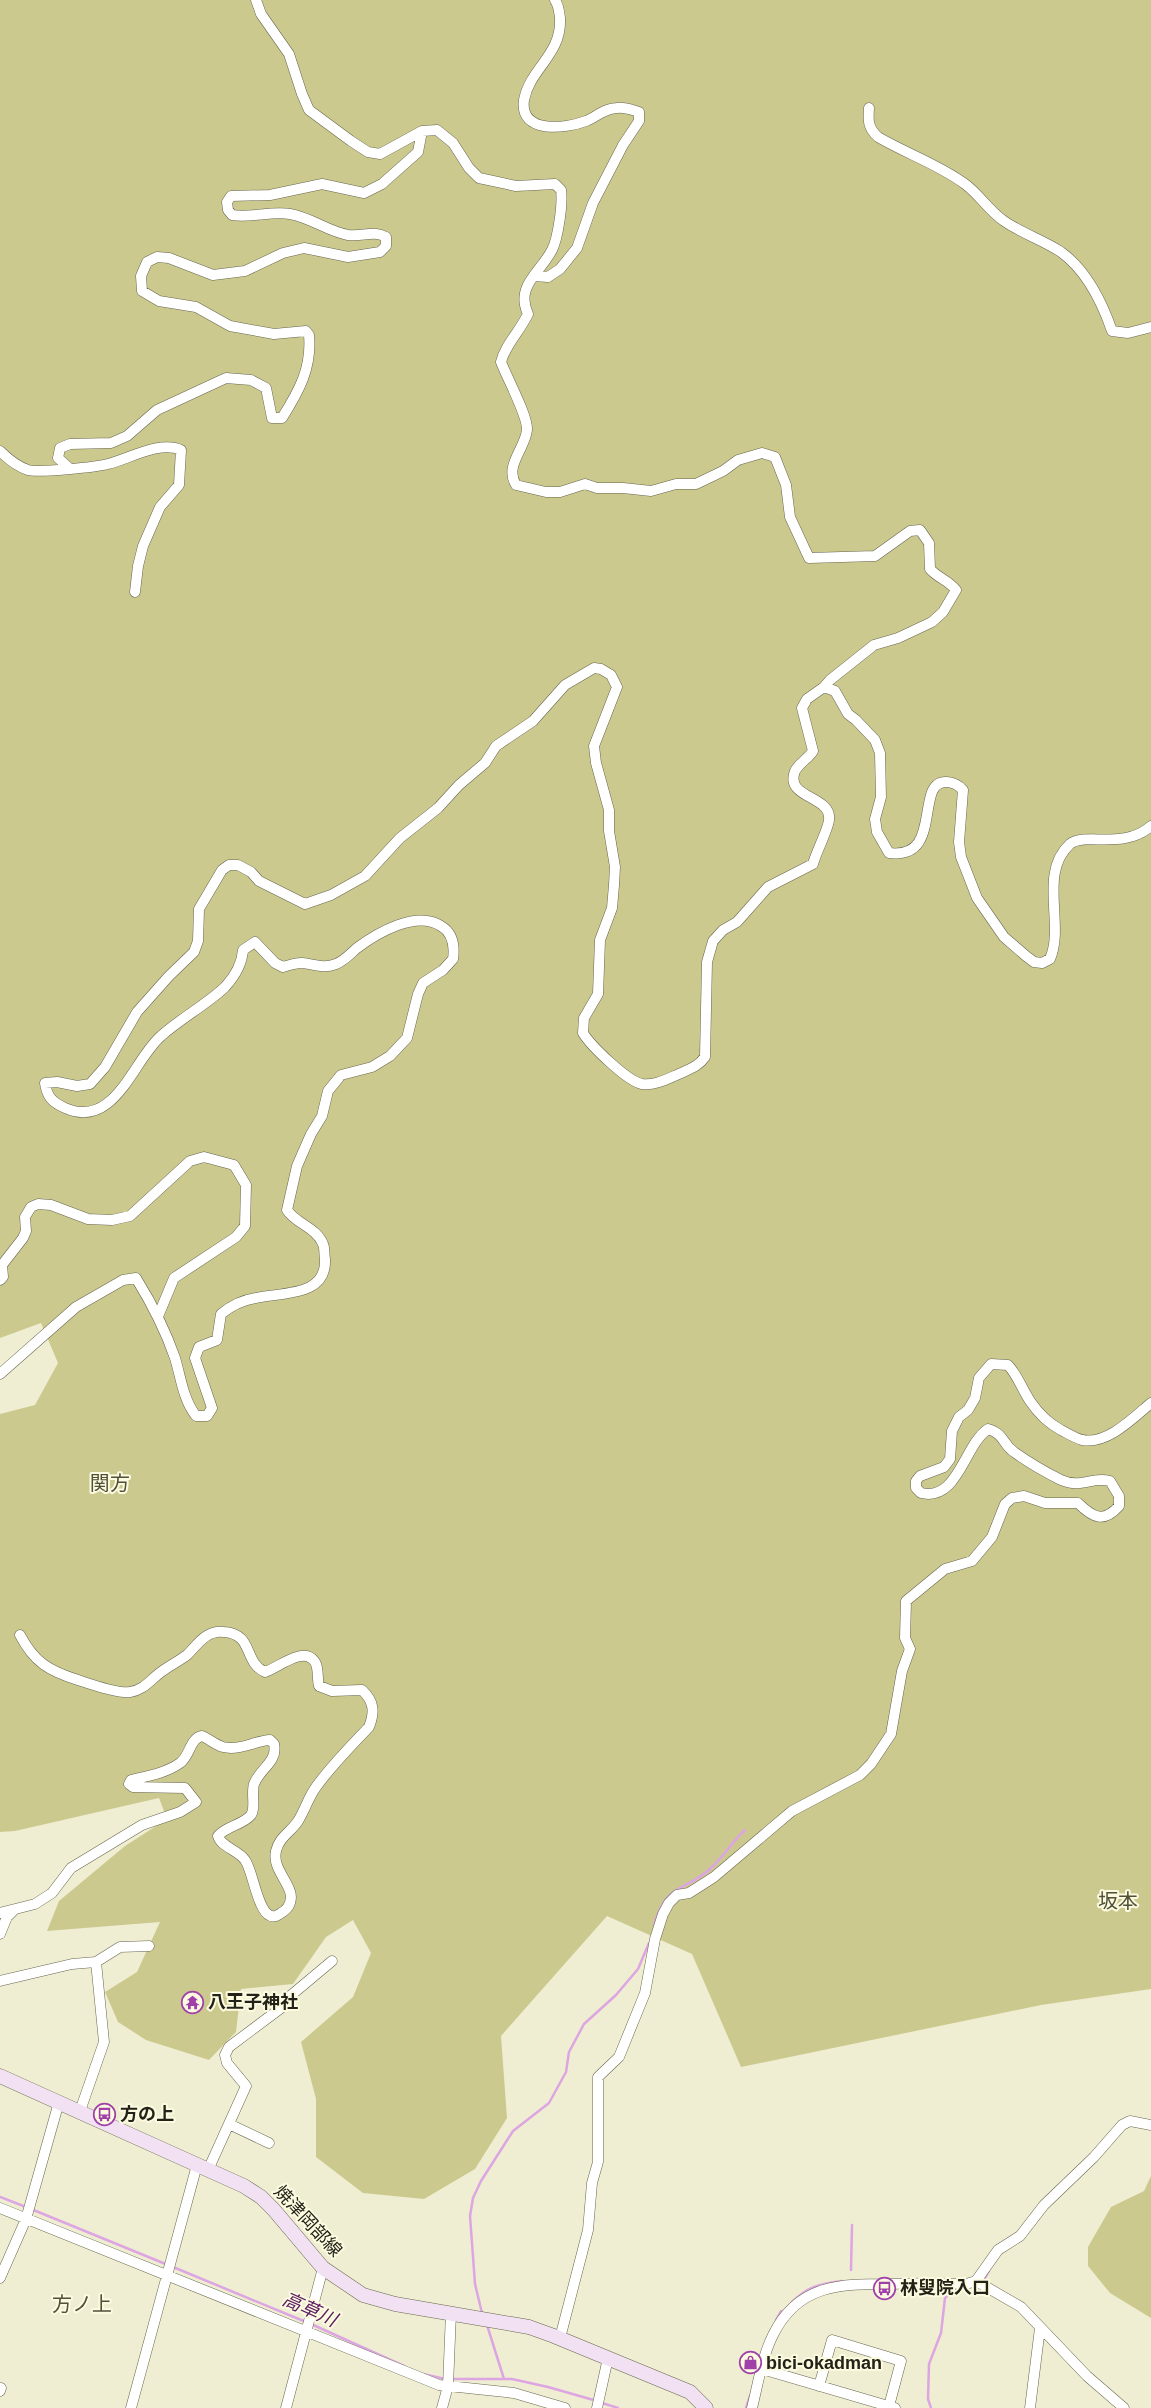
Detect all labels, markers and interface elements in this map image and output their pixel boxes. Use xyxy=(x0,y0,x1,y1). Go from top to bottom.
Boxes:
district label: 関方 xyxy=(90,1472,130,1494)
district label: 坂本 xyxy=(1098,1890,1138,1912)
temple icon: 八王子神社 xyxy=(180,1990,204,2014)
place label: 八王子神社 xyxy=(208,1992,298,2012)
bus stop icon: 方の上 xyxy=(92,2102,116,2126)
place label: 方の上 xyxy=(120,2104,174,2124)
street label: 焼津岡部線 xyxy=(270,2181,346,2261)
bus stop icon: 林叟院入口 xyxy=(872,2276,896,2300)
place label: 林叟院入口 xyxy=(900,2278,990,2298)
water label: 高草川 xyxy=(279,2288,342,2331)
district label: 方ノ上 xyxy=(52,2293,112,2315)
shop icon: bici-okadman xyxy=(738,2351,762,2375)
place label: bici-okadman xyxy=(766,2353,882,2373)

